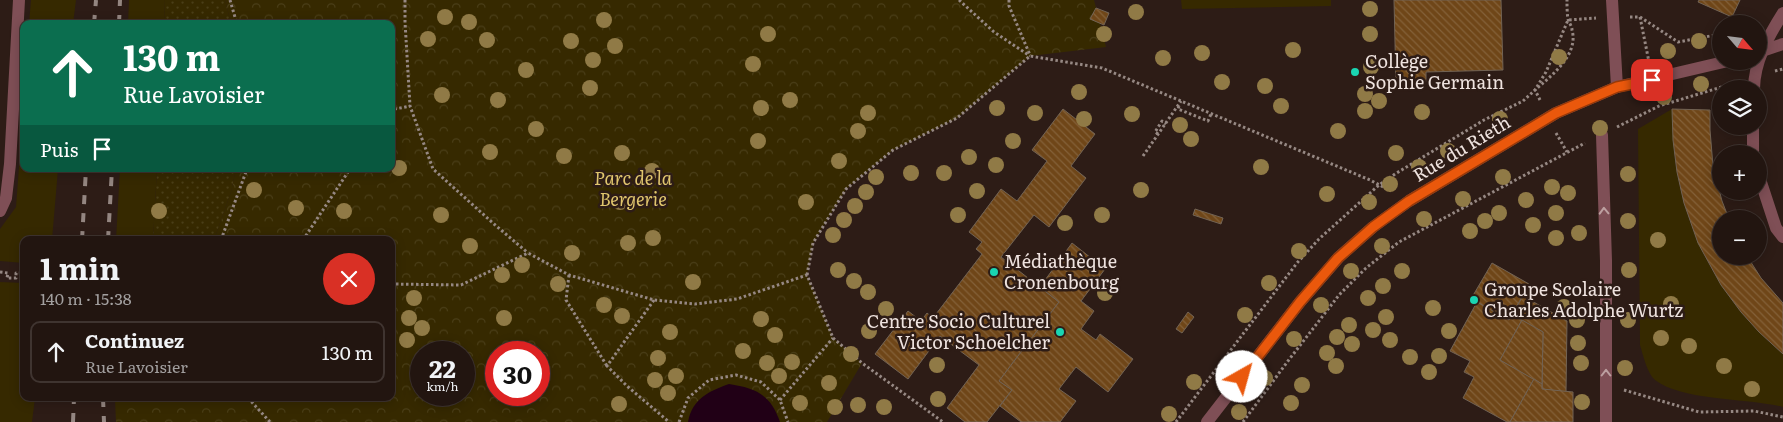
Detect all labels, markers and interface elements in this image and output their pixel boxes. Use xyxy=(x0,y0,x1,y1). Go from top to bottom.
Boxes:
north arrow xyxy=(1712,15,1768,70)
map controls xyxy=(1712,15,1767,265)
text: 130 m xyxy=(123,30,220,82)
icon: ahead xyxy=(40,40,105,105)
place label: Collège Sophie Germain xyxy=(1365,47,1504,95)
pin xyxy=(1631,59,1673,101)
marker: Collège Sophie Germain xyxy=(1349,66,1361,78)
icon: arrive xyxy=(1638,66,1666,94)
text: Rue Lavoisier xyxy=(123,77,264,110)
button: layers xyxy=(1712,80,1767,135)
street label: Rue du Rieth xyxy=(1407,108,1515,188)
text: Puis xyxy=(40,135,78,163)
icon: arrive xyxy=(88,135,116,163)
button: + xyxy=(1712,145,1767,200)
park label: Parc de la Bergerie xyxy=(594,164,673,212)
one-way arrow xyxy=(1599,207,1610,215)
button: − xyxy=(1712,210,1767,265)
text: 1 min xyxy=(40,245,120,289)
place label: Médiathèque Cronenbourg xyxy=(1004,247,1120,295)
button: close xyxy=(323,253,375,305)
marker: Médiathèque Cronenbourg xyxy=(988,266,1000,278)
place label: Groupe Scolaire Charles Adolphe Wurtz xyxy=(1484,275,1684,323)
text: 140 m · 15:38 xyxy=(40,286,132,310)
marker: Groupe Scolaire Charles Adolphe Wurtz xyxy=(1468,294,1480,306)
place label: Centre Socio Culturel Victor Schoelcher xyxy=(867,307,1050,355)
text: Continuez xyxy=(85,326,184,354)
marker: Centre Socio Culturel Victor Schoelcher xyxy=(1054,326,1066,338)
icon: ahead xyxy=(42,338,70,366)
text: 130 m xyxy=(322,338,373,366)
speed limit sign: 30 xyxy=(485,341,550,406)
text: 22 xyxy=(429,349,456,386)
position arrow xyxy=(1215,350,1267,402)
text: Rue Lavoisier xyxy=(85,354,188,378)
one-way arrow xyxy=(1601,369,1611,377)
text: km/h xyxy=(427,377,458,395)

